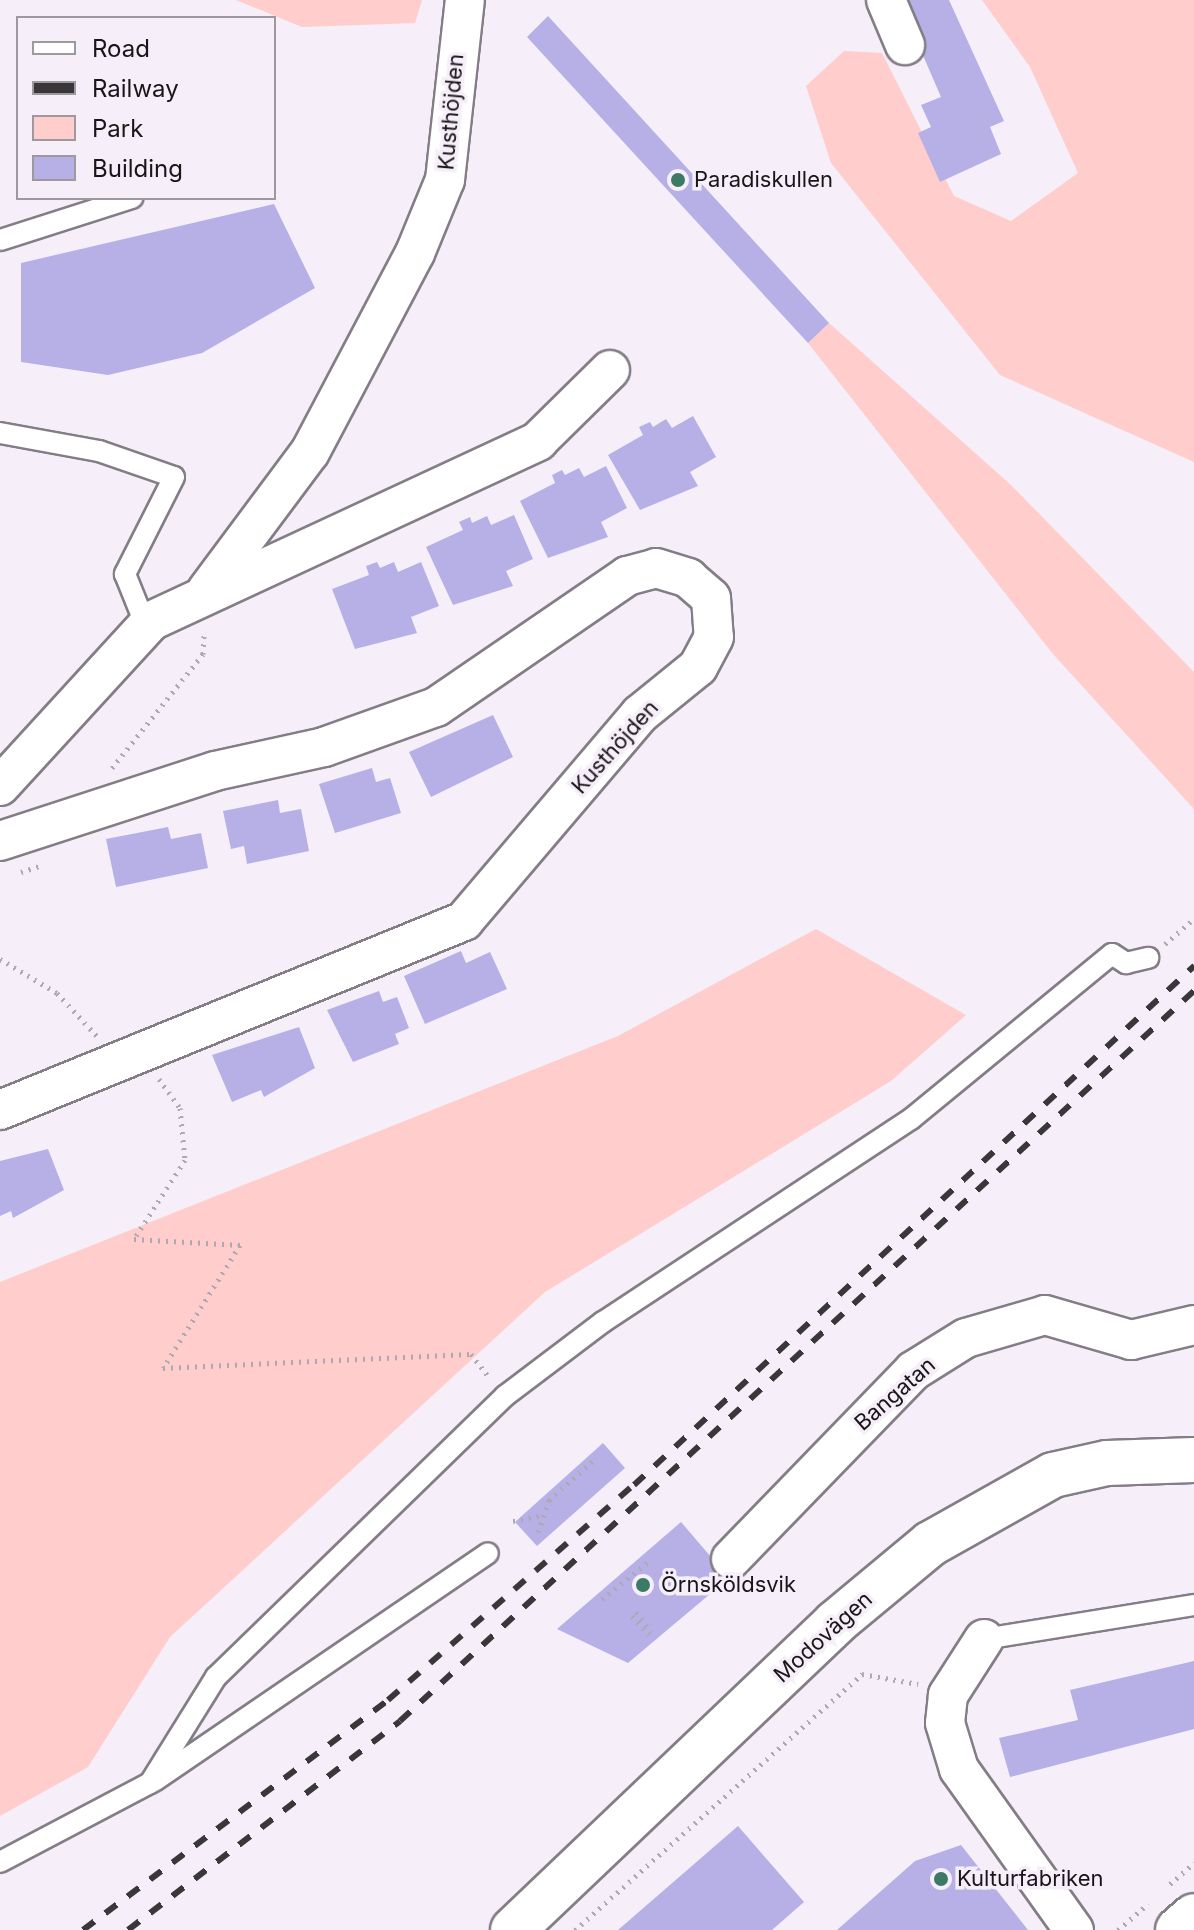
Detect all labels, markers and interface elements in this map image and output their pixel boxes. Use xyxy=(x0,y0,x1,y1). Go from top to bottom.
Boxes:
legend xyxy=(16,16,276,200)
text: Road xyxy=(92,34,150,63)
street label: Kusthöjden xyxy=(433,53,469,171)
text: Railway xyxy=(92,74,179,103)
text: Park xyxy=(92,114,143,143)
text: Building xyxy=(92,154,183,183)
place label: Paradiskullen xyxy=(694,167,833,193)
marker: Paradiskullen xyxy=(669,171,687,189)
street label: Kusthöjden xyxy=(566,695,664,799)
street label: Bangatan xyxy=(849,1352,941,1436)
place label: Örnsköldsvik xyxy=(661,1572,796,1598)
marker: Örnsköldsvik xyxy=(632,1574,654,1596)
street label: Modovägen xyxy=(768,1586,878,1688)
place label: Kulturfabriken xyxy=(957,1866,1104,1892)
marker: Kulturfabriken xyxy=(932,1870,950,1888)

